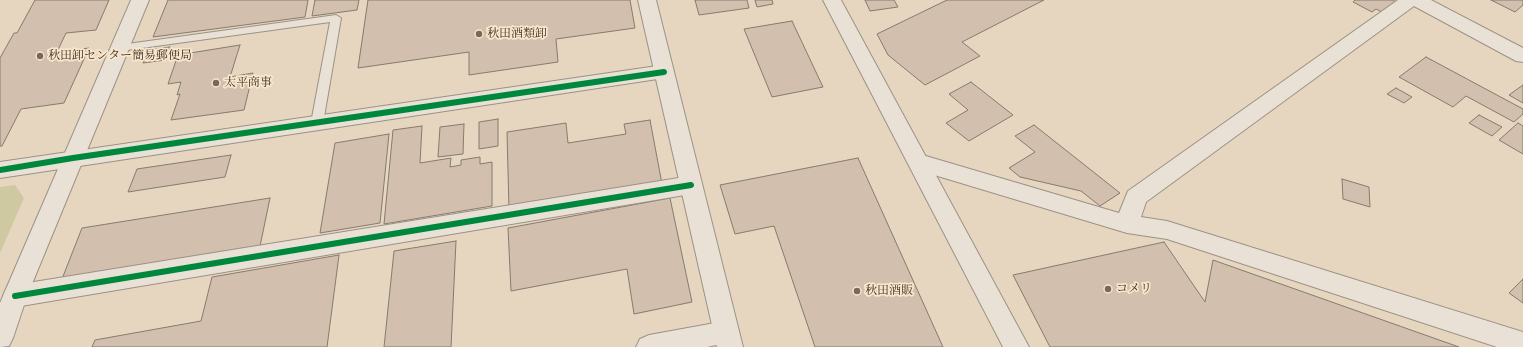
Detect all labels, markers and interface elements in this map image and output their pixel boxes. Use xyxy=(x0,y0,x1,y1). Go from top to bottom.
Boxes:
place label: 秋田酒類卸 xyxy=(487,27,547,41)
marker: 秋田酒類卸 xyxy=(474,29,484,39)
place label: 秋田卸センター簡易郵便局 xyxy=(48,49,192,63)
marker: 秋田卸センター簡易郵便局 xyxy=(35,51,45,61)
place label: 太平商事 xyxy=(224,76,272,90)
marker: 太平商事 xyxy=(211,78,221,88)
place label: コメリ xyxy=(1116,282,1152,296)
place label: 秋田酒販 xyxy=(865,284,913,298)
marker: コメリ xyxy=(1103,284,1113,294)
marker: 秋田酒販 xyxy=(852,286,862,296)

